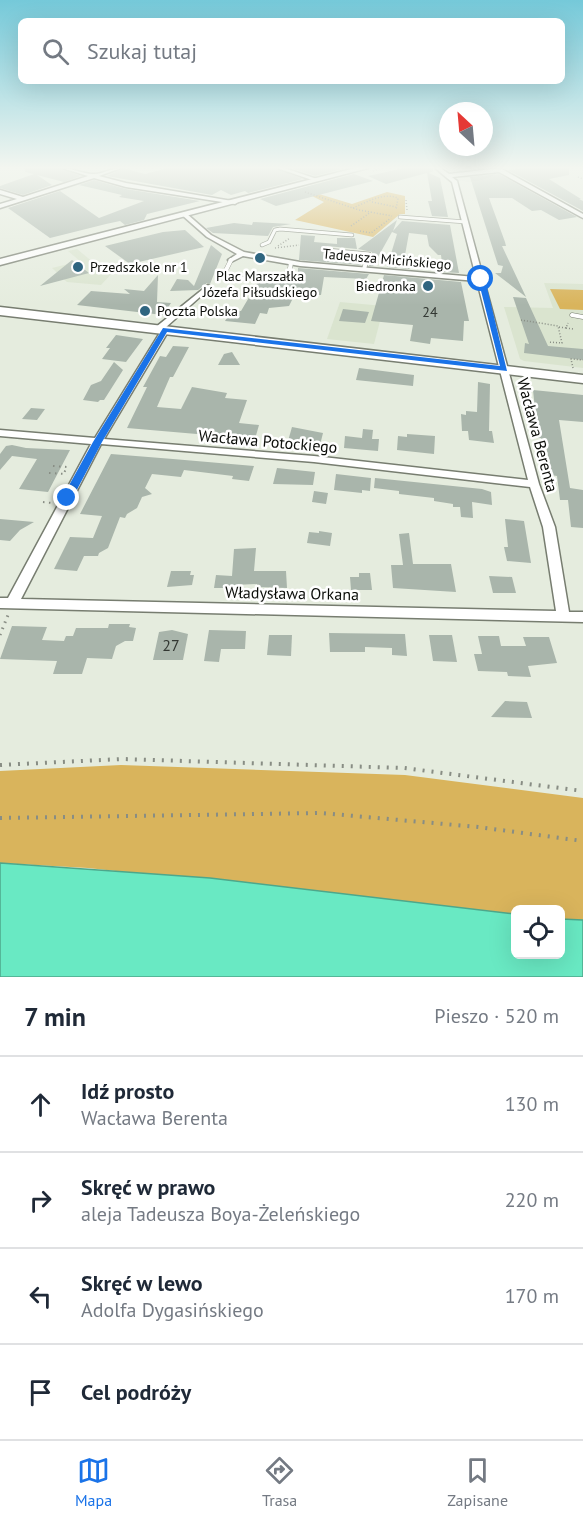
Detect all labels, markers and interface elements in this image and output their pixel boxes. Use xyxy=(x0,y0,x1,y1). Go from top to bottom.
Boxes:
search box xyxy=(18,18,565,84)
icon: search xyxy=(39,35,72,68)
text: Szukaj tutaj xyxy=(87,37,197,65)
north arrow xyxy=(439,102,493,156)
street label: Tadeusza Micińskiego xyxy=(322,244,452,274)
marker: Plac Marszałka Józefa Piłsudskiego xyxy=(253,251,267,265)
place label: Przedszkole nr 1 xyxy=(90,258,188,276)
marker: Przedszkole nr 1 xyxy=(71,260,85,274)
route start xyxy=(467,265,493,291)
place label: Plac Marszałka Józefa Piłsudskiego xyxy=(202,267,317,301)
place label: Biedronka xyxy=(356,277,416,295)
marker: Biedronka xyxy=(421,279,435,293)
place label: Poczta Polska xyxy=(157,302,238,320)
house number: 24 xyxy=(422,303,438,321)
marker: Poczta Polska xyxy=(138,304,152,318)
street label: Wacława Berenta xyxy=(513,376,563,494)
street label: Wacława Potockiego xyxy=(198,425,338,457)
route end xyxy=(53,484,79,510)
street label: Władysława Orkana xyxy=(225,582,359,604)
house number: 27 xyxy=(162,635,180,655)
map controls xyxy=(511,905,565,959)
button: locate xyxy=(511,905,565,959)
text: 7 min xyxy=(24,1000,86,1033)
text: Pieszo · 520 m xyxy=(434,1003,559,1029)
text: Idź prosto xyxy=(81,1077,174,1105)
icon: ahead xyxy=(24,1088,57,1121)
text: 130 m xyxy=(505,1091,559,1117)
text: Wacława Berenta xyxy=(81,1105,228,1131)
text: Skręć w prawo xyxy=(81,1173,215,1201)
icon: right xyxy=(24,1184,57,1217)
text: 220 m xyxy=(505,1187,559,1213)
text: aleja Tadeusza Boya-Żeleńskiego xyxy=(81,1201,360,1227)
text: Skręć w lewo xyxy=(81,1269,202,1297)
icon: left xyxy=(24,1280,57,1313)
text: 170 m xyxy=(505,1283,559,1309)
text: Adolfa Dygasińskiego xyxy=(81,1297,264,1323)
icon: arrive xyxy=(24,1376,57,1409)
text: Cel podróży xyxy=(81,1378,191,1406)
tab: Mapa xyxy=(75,1454,112,1510)
tab: Trasa xyxy=(262,1454,297,1510)
tab: Zapisane xyxy=(447,1454,508,1510)

